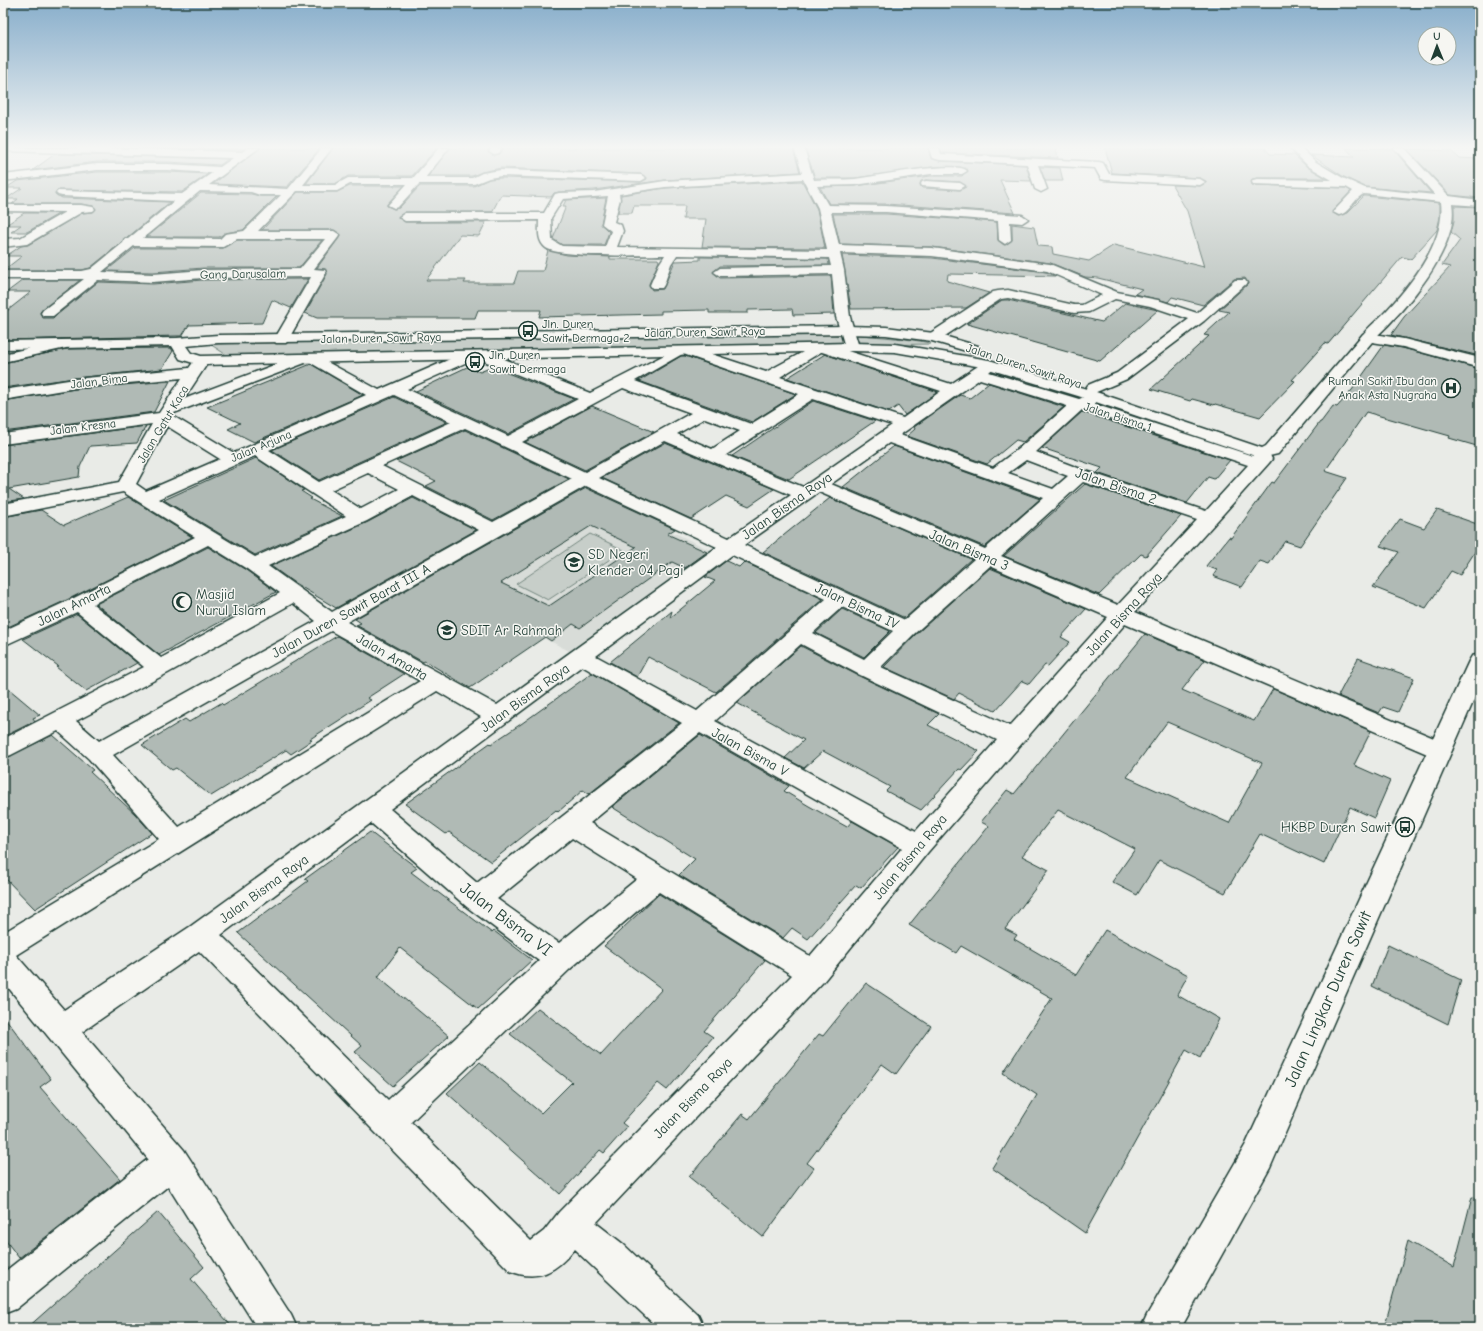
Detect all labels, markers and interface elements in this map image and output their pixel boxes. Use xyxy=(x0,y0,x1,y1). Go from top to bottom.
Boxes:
north arrow xyxy=(1417,26,1457,66)
text: U xyxy=(1433,30,1441,43)
street label: Gang Darusalam xyxy=(200,266,286,282)
place label: Jln. Duren Sawit Dermaga 2 xyxy=(542,317,629,345)
bus stop icon: Jln. Duren Sawit Dermaga 2 xyxy=(517,320,539,342)
street label: Jalan Duren Sawit Raya xyxy=(645,324,765,340)
street label: Jalan Duren Sawit Raya xyxy=(321,330,441,346)
street label: Jalan Duren Sawit Raya xyxy=(964,341,1084,391)
place label: Jln. Duren Sawit Dermaga xyxy=(489,348,566,376)
bus stop icon: Jln. Duren Sawit Dermaga xyxy=(464,351,486,373)
street label: Jalan Bima xyxy=(70,371,128,391)
place label: Rumah Sakit Ibu dan Anak Asta Nugraha xyxy=(1328,374,1437,402)
hospital icon: Rumah Sakit Ibu dan Anak Asta Nugraha xyxy=(1440,377,1462,399)
street label: Jalan Gatut Kaca xyxy=(134,383,192,465)
street label: Jalan Bisma 1 xyxy=(1082,399,1154,435)
street label: Jalan Kresna xyxy=(49,416,117,438)
street label: Jalan Arjuna xyxy=(228,427,294,465)
street label: Jalan Bisma 2 xyxy=(1073,464,1159,508)
street label: Jalan Bisma Raya xyxy=(739,469,835,543)
street label: Jalan Bisma 3 xyxy=(927,526,1011,574)
place label: SD Negeri Klender 04 Pagi xyxy=(588,546,683,579)
school or university icon: SD Negeri Klender 04 Pagi xyxy=(563,551,585,573)
street label: Jalan Duren Sawit Barat III A xyxy=(269,560,433,662)
street label: Jalan Bisma Raya xyxy=(1082,569,1166,659)
street label: Jalan Bisma IV xyxy=(812,579,902,633)
street label: Jalan Amarta xyxy=(34,580,114,630)
place label: Masjid Nurul Islam xyxy=(196,586,266,619)
mosque icon: Masjid Nurul Islam xyxy=(171,591,193,613)
school or university icon: SDIT Ar Rahmah xyxy=(436,619,458,641)
place label: SDIT Ar Rahmah xyxy=(461,622,562,639)
street label: Jalan Amarta xyxy=(353,630,431,684)
street label: Jalan Bisma Raya xyxy=(477,660,573,736)
street label: Jalan Bisma V xyxy=(709,724,792,780)
street label: Jalan Bisma Raya xyxy=(869,811,951,903)
bus stop icon: HKBP Duren Sawit xyxy=(1394,816,1416,838)
place label: HKBP Duren Sawit xyxy=(1281,819,1392,836)
street label: Jalan Bisma Raya xyxy=(216,851,312,927)
street label: Jalan Bisma VI xyxy=(456,878,556,960)
street label: Jalan Lingkar Duren Sawit xyxy=(1281,907,1376,1090)
street label: Jalan Bisma Raya xyxy=(650,1054,736,1142)

